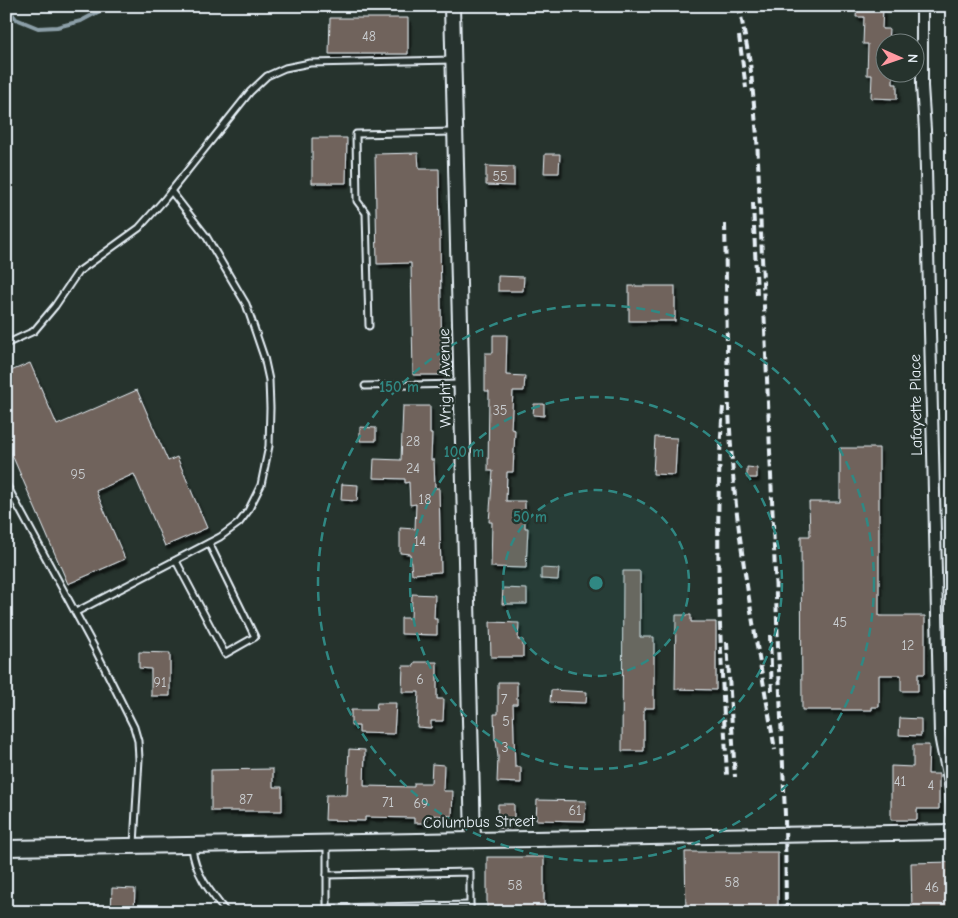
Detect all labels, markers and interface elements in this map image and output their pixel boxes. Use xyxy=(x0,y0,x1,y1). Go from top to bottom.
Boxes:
house number: 48 xyxy=(362,28,376,45)
north arrow xyxy=(876,32,926,82)
text: N xyxy=(904,54,921,63)
house number: 55 xyxy=(492,168,508,185)
street label: Wright Avenue xyxy=(435,328,455,428)
street label: Lafayette Place xyxy=(906,354,926,456)
text: 150 m xyxy=(379,378,419,396)
house number: 35 xyxy=(493,402,507,419)
house number: 28 xyxy=(406,433,420,450)
text: 100 m xyxy=(444,443,484,461)
house number: 24 xyxy=(406,460,420,477)
house number: 95 xyxy=(70,466,86,483)
house number: 18 xyxy=(419,491,431,508)
text: 50 m xyxy=(513,508,547,526)
house number: 14 xyxy=(414,533,426,550)
centre of rings xyxy=(587,574,605,592)
house number: 45 xyxy=(833,614,847,631)
house number: 12 xyxy=(902,637,914,654)
house number: 6 xyxy=(416,671,424,688)
house number: 91 xyxy=(154,674,166,691)
house number: 7 xyxy=(501,691,508,708)
house number: 5 xyxy=(502,713,510,730)
house number: 3 xyxy=(501,739,509,756)
house number: 41 xyxy=(894,773,906,790)
house number: 4 xyxy=(928,777,935,794)
house number: 87 xyxy=(239,791,253,808)
house number: 71 xyxy=(382,794,394,811)
house number: 69 xyxy=(413,795,429,812)
house number: 61 xyxy=(568,802,582,819)
street label: Columbus Street xyxy=(423,812,536,832)
house number: 58 xyxy=(725,874,739,891)
house number: 58 xyxy=(508,877,522,894)
house number: 46 xyxy=(925,879,939,896)

